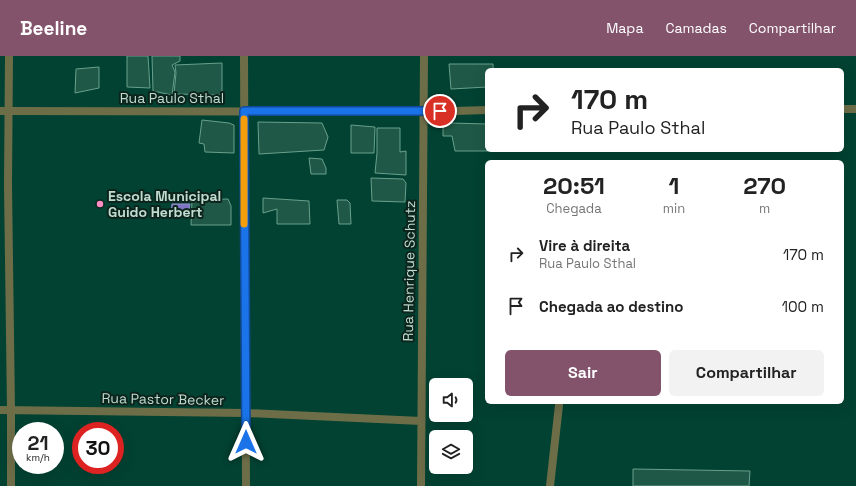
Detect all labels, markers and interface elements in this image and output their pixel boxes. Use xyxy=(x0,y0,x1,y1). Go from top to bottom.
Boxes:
text: Beeline xyxy=(20,16,87,41)
text: Mapa xyxy=(606,19,643,37)
text: Camadas xyxy=(665,19,727,37)
text: Compartilhar xyxy=(749,19,836,37)
text: 170 m xyxy=(571,81,648,117)
icon: right xyxy=(505,84,557,136)
street label: Rua Paulo Sthal xyxy=(120,89,224,107)
pin xyxy=(423,94,457,128)
icon: arrive xyxy=(429,100,451,122)
text: Rua Paulo Sthal xyxy=(571,116,705,139)
text: 20:51 xyxy=(543,170,605,201)
text: 1 xyxy=(669,170,679,201)
text: 270 xyxy=(743,170,786,201)
place label: Escola Municipal Guido Herbert xyxy=(108,187,221,221)
marker: Escola Municipal Guido Herbert xyxy=(95,199,105,209)
street label: Rua Henrique Schutz xyxy=(399,200,419,342)
text: Chegada xyxy=(546,200,602,217)
text: min xyxy=(663,200,685,217)
text: m xyxy=(759,200,770,217)
text: Vire à direita xyxy=(539,236,630,255)
icon: right xyxy=(505,243,527,265)
text: 170 m xyxy=(783,245,824,264)
text: Rua Paulo Sthal xyxy=(539,255,636,272)
icon: arrive xyxy=(505,295,527,317)
text: Chegada ao destino xyxy=(539,297,683,316)
text: 100 m xyxy=(782,297,824,316)
button: Sair xyxy=(505,350,661,396)
button: Compartilhar xyxy=(669,350,824,396)
map controls xyxy=(429,378,473,474)
button: sound xyxy=(429,378,473,422)
street label: Rua Pastor Becker xyxy=(101,389,225,409)
position arrow xyxy=(225,421,267,463)
speed limit sign: 30 xyxy=(72,422,124,474)
text: 21 xyxy=(28,430,48,456)
button: layers xyxy=(429,430,473,474)
text: km/h xyxy=(26,451,50,464)

